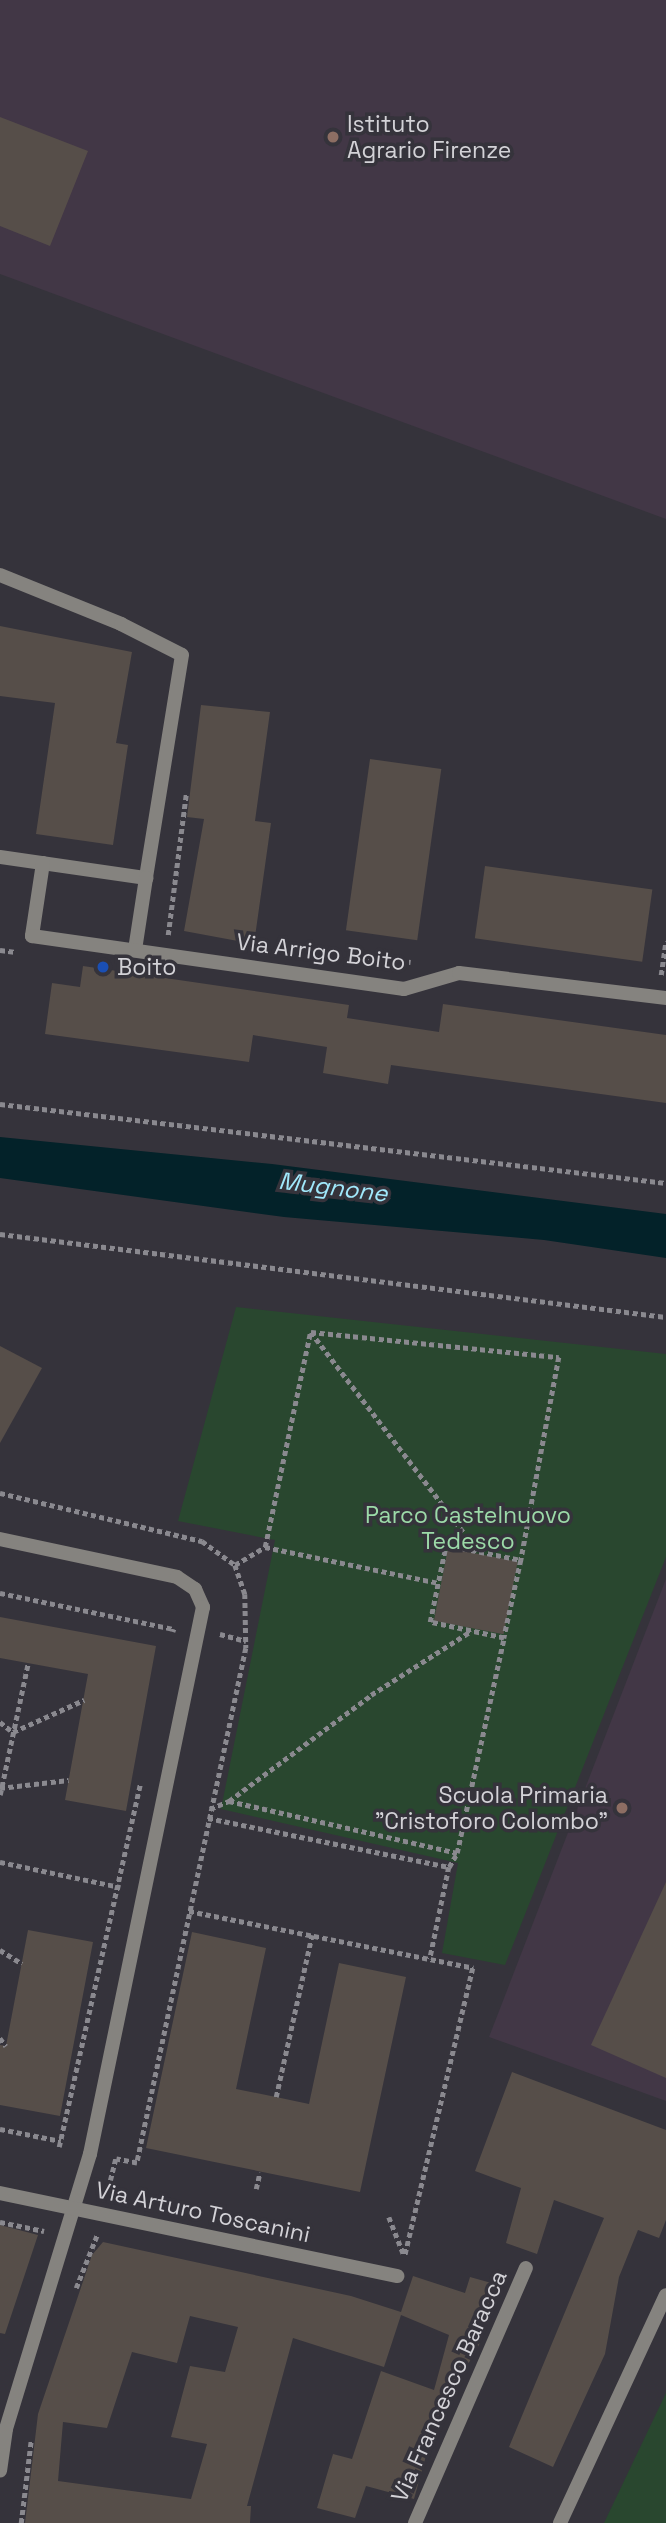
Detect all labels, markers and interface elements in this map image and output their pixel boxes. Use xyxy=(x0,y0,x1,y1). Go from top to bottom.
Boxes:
place label: Istituto Agrario Firenze xyxy=(347,110,511,164)
marker: Istituto Agrario Firenze xyxy=(325,129,341,145)
street label: Via Arrigo Boito xyxy=(235,928,407,976)
place label: Boito xyxy=(117,953,176,981)
marker: Boito xyxy=(95,959,111,975)
water label: Mugnone xyxy=(277,1166,389,1208)
park label: Parco Castelnuovo Tedesco xyxy=(365,1501,571,1555)
place label: Scuola Primaria "Cristoforo Colombo" xyxy=(375,1781,608,1835)
marker: Scuola Primaria "Cristoforo Colombo" xyxy=(614,1800,630,1816)
street label: Via Arturo Toscanini xyxy=(93,2176,313,2248)
street label: Via Francesco Baracca xyxy=(385,2266,513,2506)

